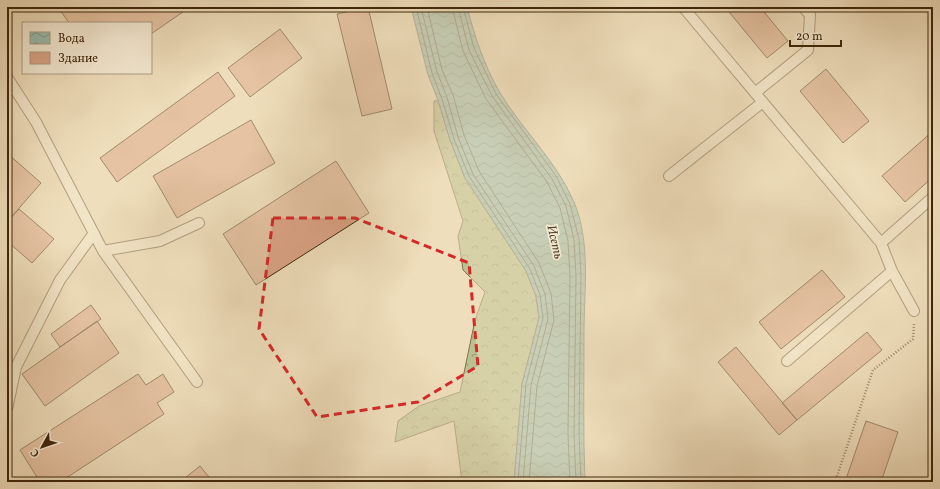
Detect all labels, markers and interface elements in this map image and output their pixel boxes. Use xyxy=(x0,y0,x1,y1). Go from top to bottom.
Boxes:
legend xyxy=(22,22,152,74)
scale bar xyxy=(790,22,841,48)
text: 20 m xyxy=(796,29,823,45)
text: Вода xyxy=(58,31,85,47)
text: Здание xyxy=(58,51,98,67)
water label: Исеть xyxy=(541,223,567,261)
north arrow xyxy=(22,427,62,467)
text: С xyxy=(27,445,44,460)

